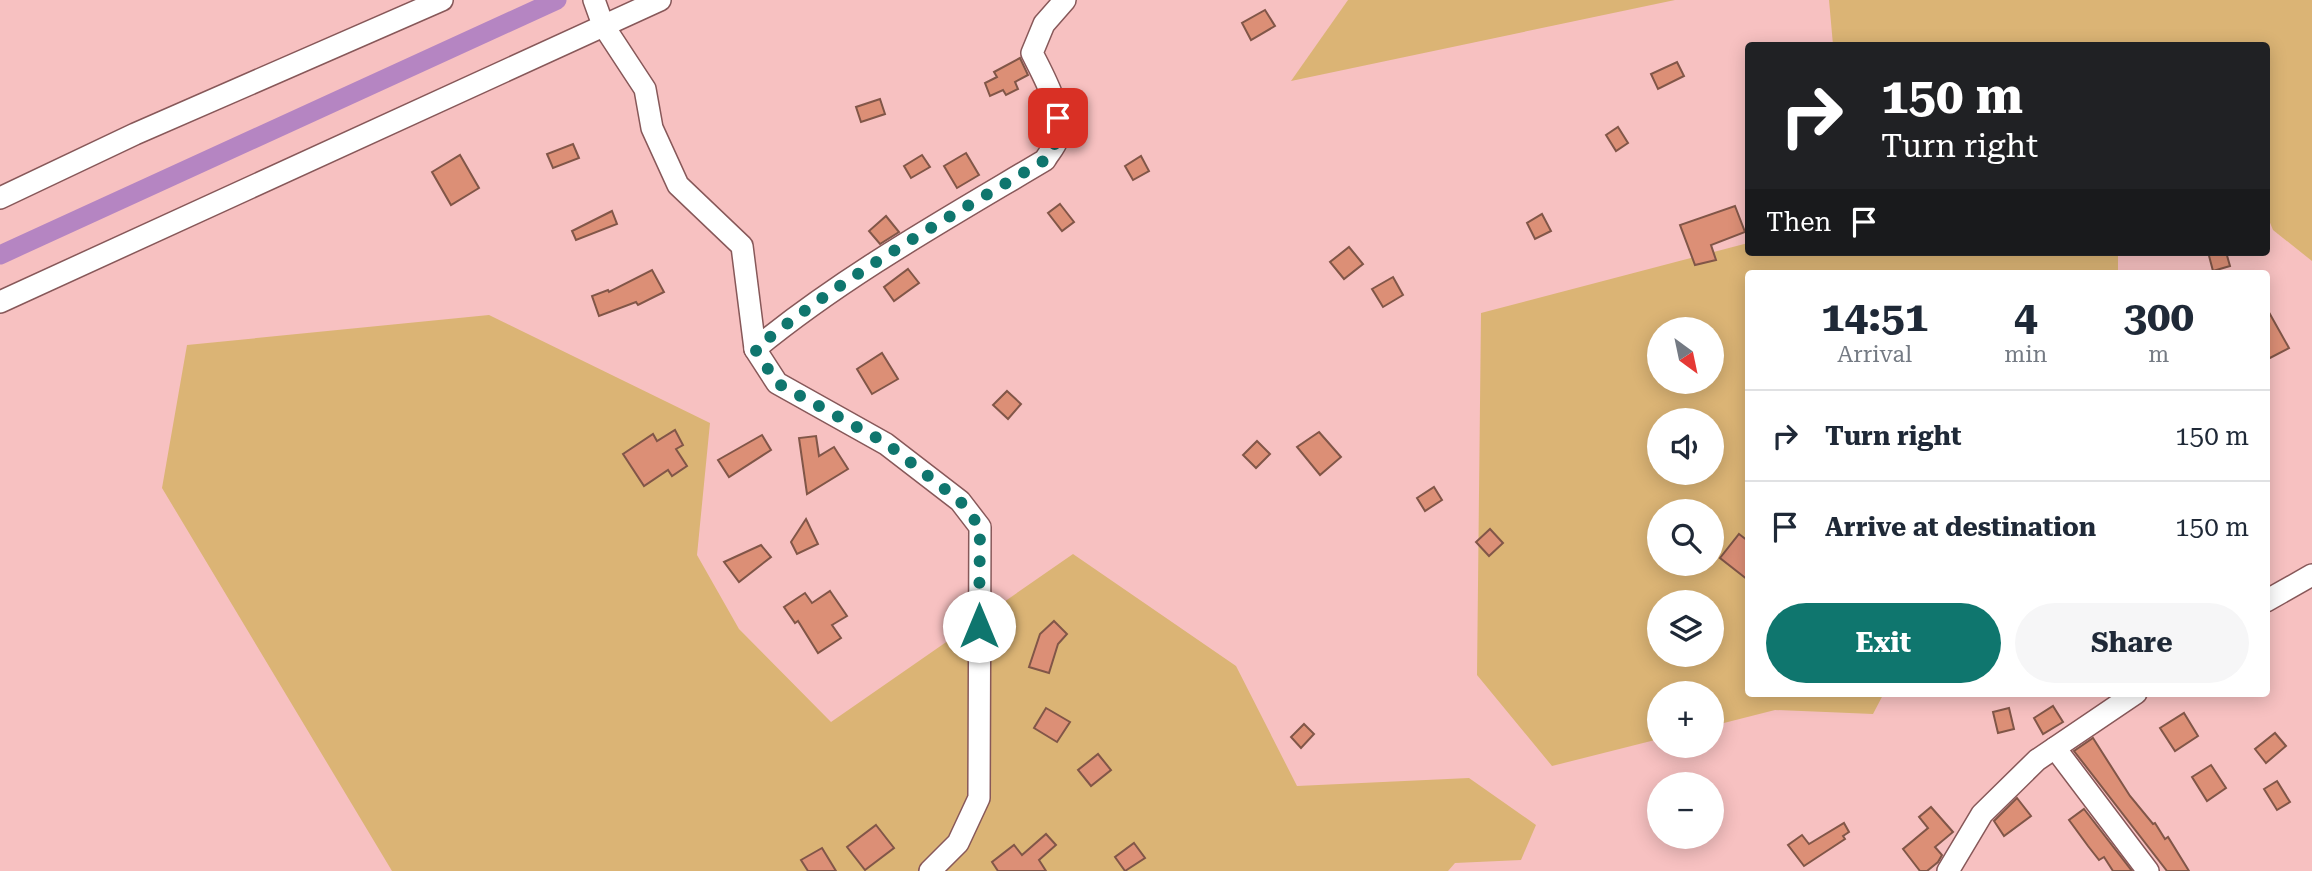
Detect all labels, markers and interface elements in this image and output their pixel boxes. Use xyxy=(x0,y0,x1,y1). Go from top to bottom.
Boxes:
text: 150 m xyxy=(1881,68,2023,125)
icon: right xyxy=(1766,70,1857,161)
pin xyxy=(1028,88,1088,148)
icon: arrive xyxy=(1039,99,1077,137)
text: Turn right xyxy=(1881,127,2038,165)
icon: arrive xyxy=(1845,203,1883,241)
text: Then xyxy=(1766,207,1831,237)
text: 14:51 xyxy=(1821,292,1928,341)
text: 4 xyxy=(2014,292,2038,341)
text: 300 xyxy=(2123,292,2194,341)
north arrow xyxy=(1647,317,1724,394)
map controls xyxy=(1647,317,1724,849)
text: Arrival xyxy=(1837,341,1912,368)
text: min xyxy=(2004,341,2047,368)
text: m xyxy=(2148,341,2169,368)
button: sound xyxy=(1647,408,1724,485)
icon: right xyxy=(1766,417,1804,455)
text: Turn right xyxy=(1825,421,1961,451)
text: 150 m xyxy=(2175,421,2249,451)
button: search xyxy=(1647,499,1724,576)
icon: arrive xyxy=(1766,508,1804,546)
text: Arrive at destination xyxy=(1825,512,2096,542)
text: 150 m xyxy=(2175,512,2249,542)
position arrow xyxy=(942,589,1016,663)
button: layers xyxy=(1647,590,1724,667)
button: Exit xyxy=(1766,603,2001,683)
button: Share xyxy=(2015,603,2249,683)
button: + xyxy=(1647,681,1724,758)
button: − xyxy=(1647,772,1724,849)

